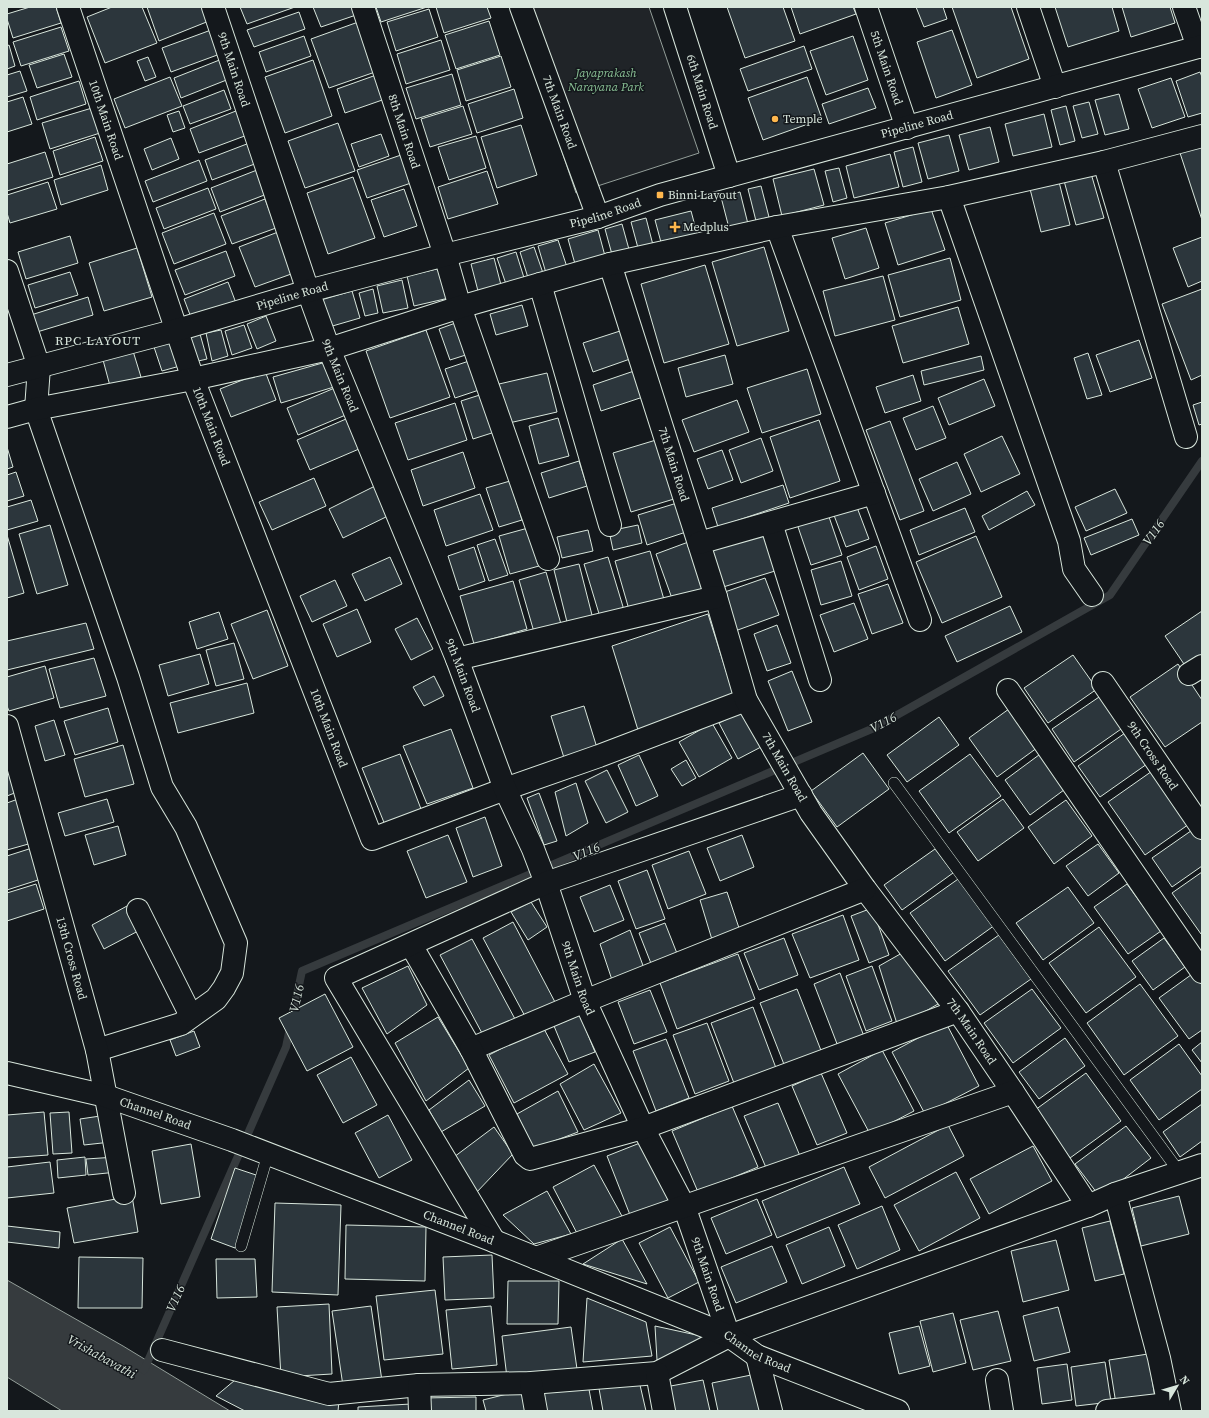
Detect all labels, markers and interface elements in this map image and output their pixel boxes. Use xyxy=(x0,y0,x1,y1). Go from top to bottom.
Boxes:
street label: 5th Main Road xyxy=(867,28,907,107)
street label: 9th Main Road xyxy=(214,30,254,109)
street label: 6th Main Road xyxy=(683,52,722,131)
park label: Jayaprakash Narayana Park xyxy=(567,65,644,95)
street label: 7th Main Road xyxy=(539,73,580,151)
street label: 10th Main Road xyxy=(85,78,127,162)
street label: 8th Main Road xyxy=(384,92,424,171)
street label: Pipeline Road xyxy=(879,107,955,142)
place label: Temple xyxy=(783,111,823,127)
marker: Temple xyxy=(770,114,780,124)
place label: Binni Layout xyxy=(668,187,737,203)
marker: Binni Layout xyxy=(655,190,665,200)
street label: Pipeline Road xyxy=(568,194,644,232)
place label: Medplus xyxy=(683,219,729,235)
marker: Medplus xyxy=(670,222,680,232)
street label: Pipeline Road xyxy=(254,278,330,314)
district label: RPC LAYOUT xyxy=(55,332,141,349)
street label: 9th Main Road xyxy=(318,337,362,415)
street label: 10th Main Road xyxy=(189,384,234,468)
street label: 7th Main Road xyxy=(654,425,693,504)
water label: V116 xyxy=(1138,516,1169,549)
street label: 9th Main Road xyxy=(441,636,484,715)
street label: 10th Main Road xyxy=(306,686,352,770)
water label: V116 xyxy=(867,708,900,736)
street label: 9th Cross Road xyxy=(1124,718,1182,793)
street label: 7th Main Road xyxy=(758,729,811,805)
water label: V116 xyxy=(570,838,603,865)
street label: 13th Cross Road xyxy=(52,915,91,1002)
street label: 9th Main Road xyxy=(558,939,598,1018)
water label: V116 xyxy=(285,982,308,1014)
street label: 7th Main Road xyxy=(943,995,1000,1068)
street label: Channel Road xyxy=(117,1093,194,1133)
street label: Channel Road xyxy=(421,1206,497,1248)
street label: 9th Main Road xyxy=(687,1235,728,1314)
water label: V116 xyxy=(162,1282,189,1314)
street label: Channel Road xyxy=(721,1327,793,1377)
water label: Vrishabavathi xyxy=(64,1331,139,1382)
north arrow xyxy=(1157,1366,1197,1406)
text: N xyxy=(1176,1372,1193,1388)

